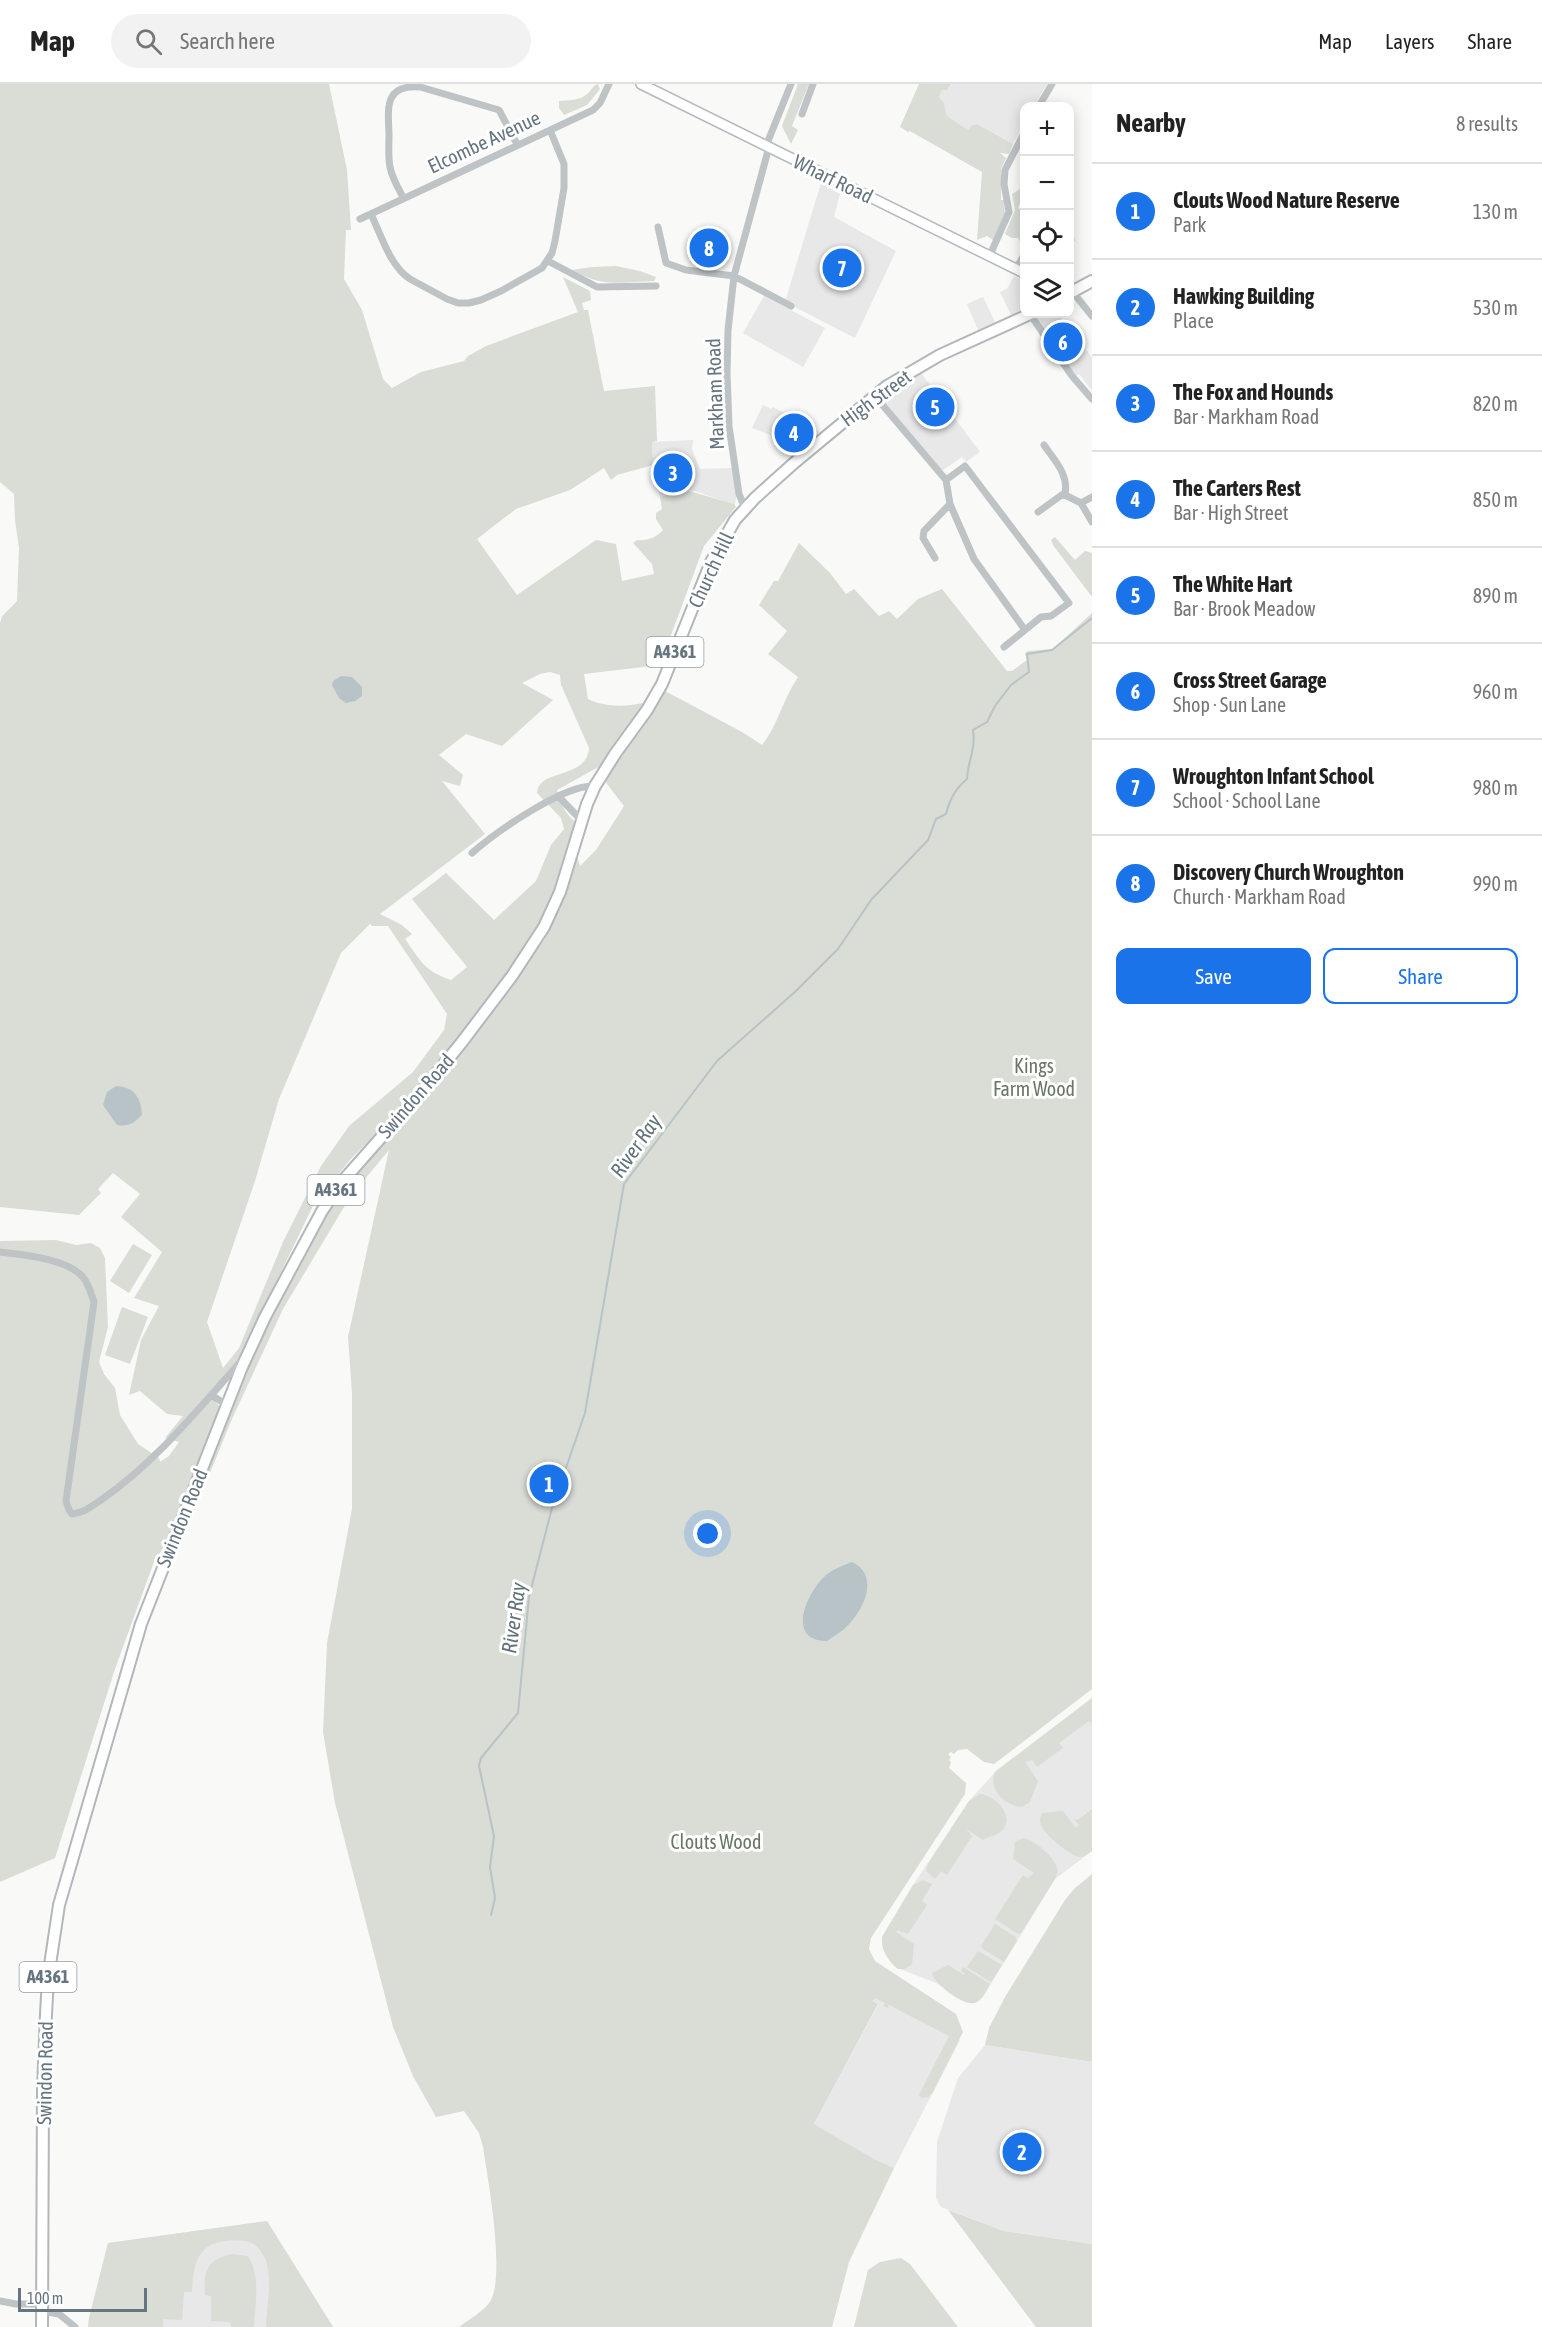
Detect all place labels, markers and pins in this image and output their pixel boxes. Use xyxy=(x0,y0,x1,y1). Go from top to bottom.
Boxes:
pin: 8 xyxy=(690,226,728,270)
pin: 7 xyxy=(822,246,862,291)
pin: 6 xyxy=(1044,320,1082,364)
pin: 5 xyxy=(916,384,954,430)
pin: 4 xyxy=(774,410,814,456)
pin: 3 xyxy=(654,450,692,496)
pin: 1 xyxy=(530,1462,568,1506)
pin: 2 xyxy=(1002,2130,1042,2174)

